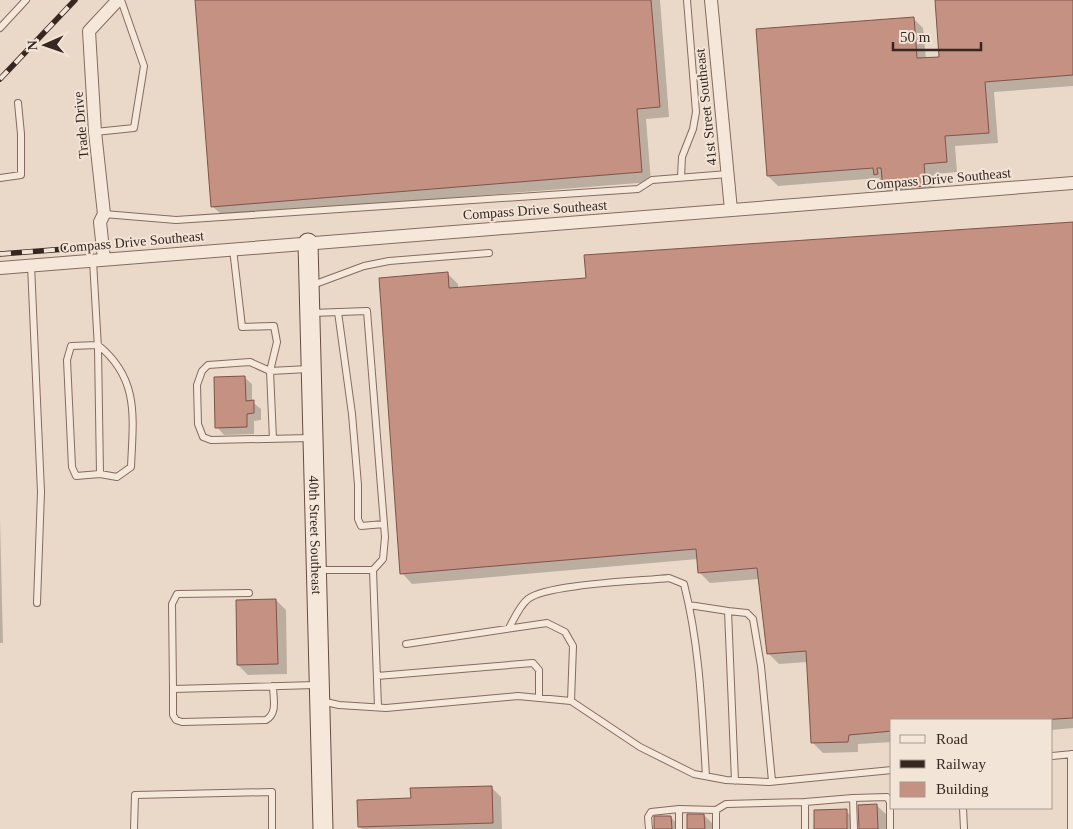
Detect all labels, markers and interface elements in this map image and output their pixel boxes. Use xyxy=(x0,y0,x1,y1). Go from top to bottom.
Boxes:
north arrow xyxy=(20,20,70,70)
scale bar xyxy=(893,20,980,52)
text: 50 m xyxy=(900,29,931,45)
text: N xyxy=(25,40,40,51)
street label: 41st Street Southeast xyxy=(692,48,720,166)
street label: Trade Drive xyxy=(71,91,91,159)
street label: Compass Drive Southeast xyxy=(866,165,1012,193)
street label: Compass Drive Southeast xyxy=(462,197,608,223)
street label: Compass Drive Southeast xyxy=(59,228,205,256)
street label: 40th Street Southeast xyxy=(306,475,324,595)
legend xyxy=(890,719,1053,809)
text: Road xyxy=(936,731,968,747)
text: Railway xyxy=(936,756,986,772)
text: Building xyxy=(936,781,989,797)

